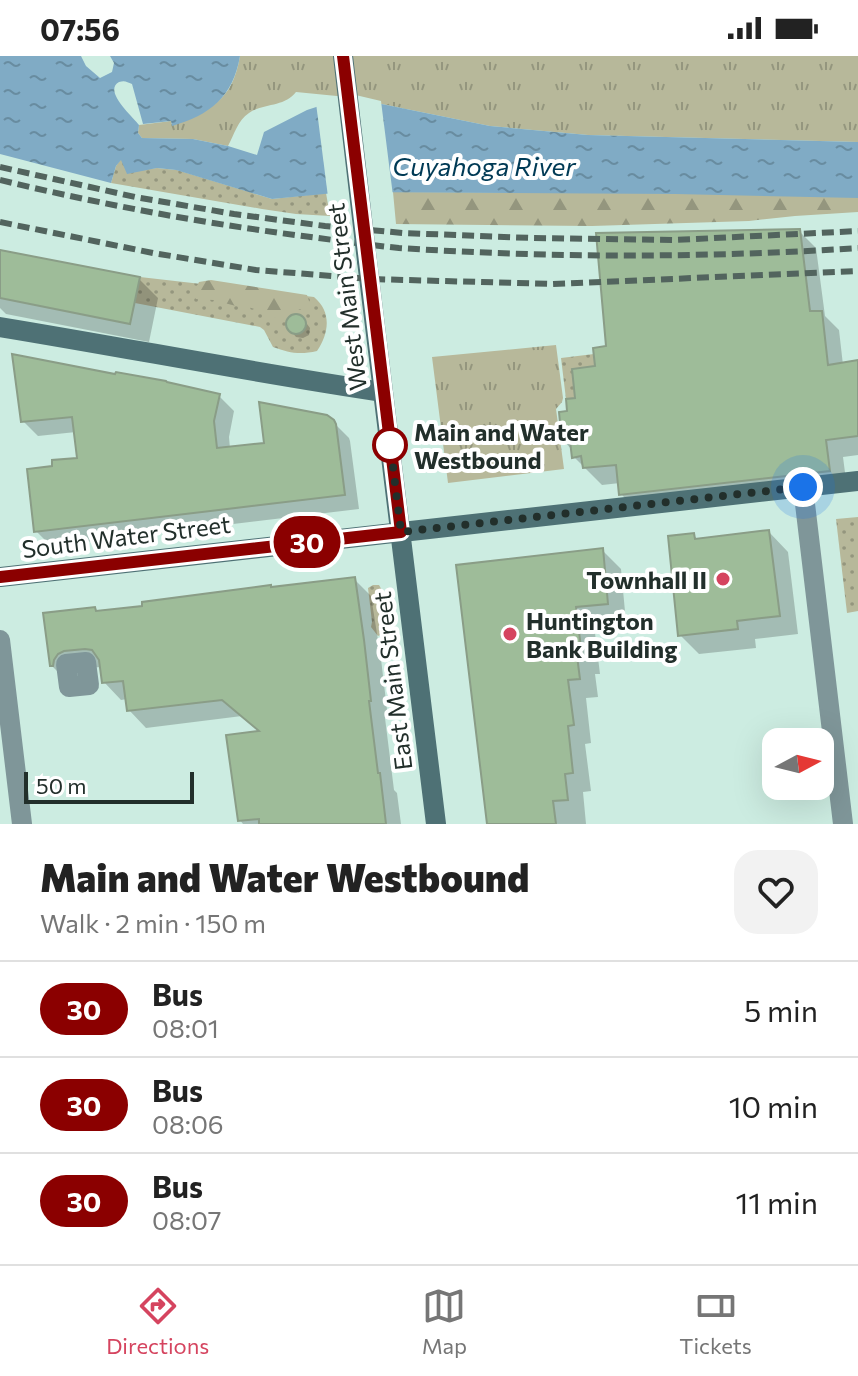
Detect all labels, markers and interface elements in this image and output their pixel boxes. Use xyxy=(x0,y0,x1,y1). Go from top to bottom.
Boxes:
text: 07:56 xyxy=(40,10,120,47)
water label: Cuyahoga River xyxy=(392,150,577,181)
street label: West Main Street xyxy=(320,202,372,392)
place label: Main and Water Westbound xyxy=(414,417,589,474)
marker: Main and Water Westbound xyxy=(373,428,407,462)
your location xyxy=(783,467,823,507)
street label: South Water Street xyxy=(20,509,232,563)
line badge: 30 xyxy=(271,516,343,568)
text: 30 xyxy=(290,525,324,559)
place label: Townhall II xyxy=(586,565,707,594)
marker: Townhall II xyxy=(714,570,732,588)
street label: East Main Street xyxy=(367,590,417,772)
place label: Huntington Bank Building xyxy=(526,606,677,663)
marker: Huntington Bank Building xyxy=(501,625,519,643)
north arrow xyxy=(762,728,834,800)
map controls xyxy=(762,728,834,800)
scale bar xyxy=(24,768,194,804)
text: 50 m xyxy=(36,772,86,799)
button: heart xyxy=(734,850,818,934)
text: Main and Water Westbound xyxy=(40,853,529,900)
text: Walk · 2 min · 150 m xyxy=(40,907,266,938)
text: Bus xyxy=(152,975,203,1012)
text: 5 min xyxy=(744,991,818,1028)
text: 30 xyxy=(67,992,101,1026)
text: 08:01 xyxy=(152,1012,219,1043)
text: Bus xyxy=(152,1071,203,1108)
text: 10 min xyxy=(729,1087,818,1124)
text: 30 xyxy=(67,1088,101,1122)
text: 08:06 xyxy=(152,1108,224,1139)
text: Bus xyxy=(152,1167,203,1204)
text: 11 min xyxy=(736,1183,818,1220)
text: 30 xyxy=(67,1184,101,1218)
text: 08:07 xyxy=(152,1204,221,1235)
tab: Directions xyxy=(106,1284,209,1359)
tab: Map xyxy=(422,1284,467,1359)
tab: Tickets xyxy=(679,1284,752,1359)

